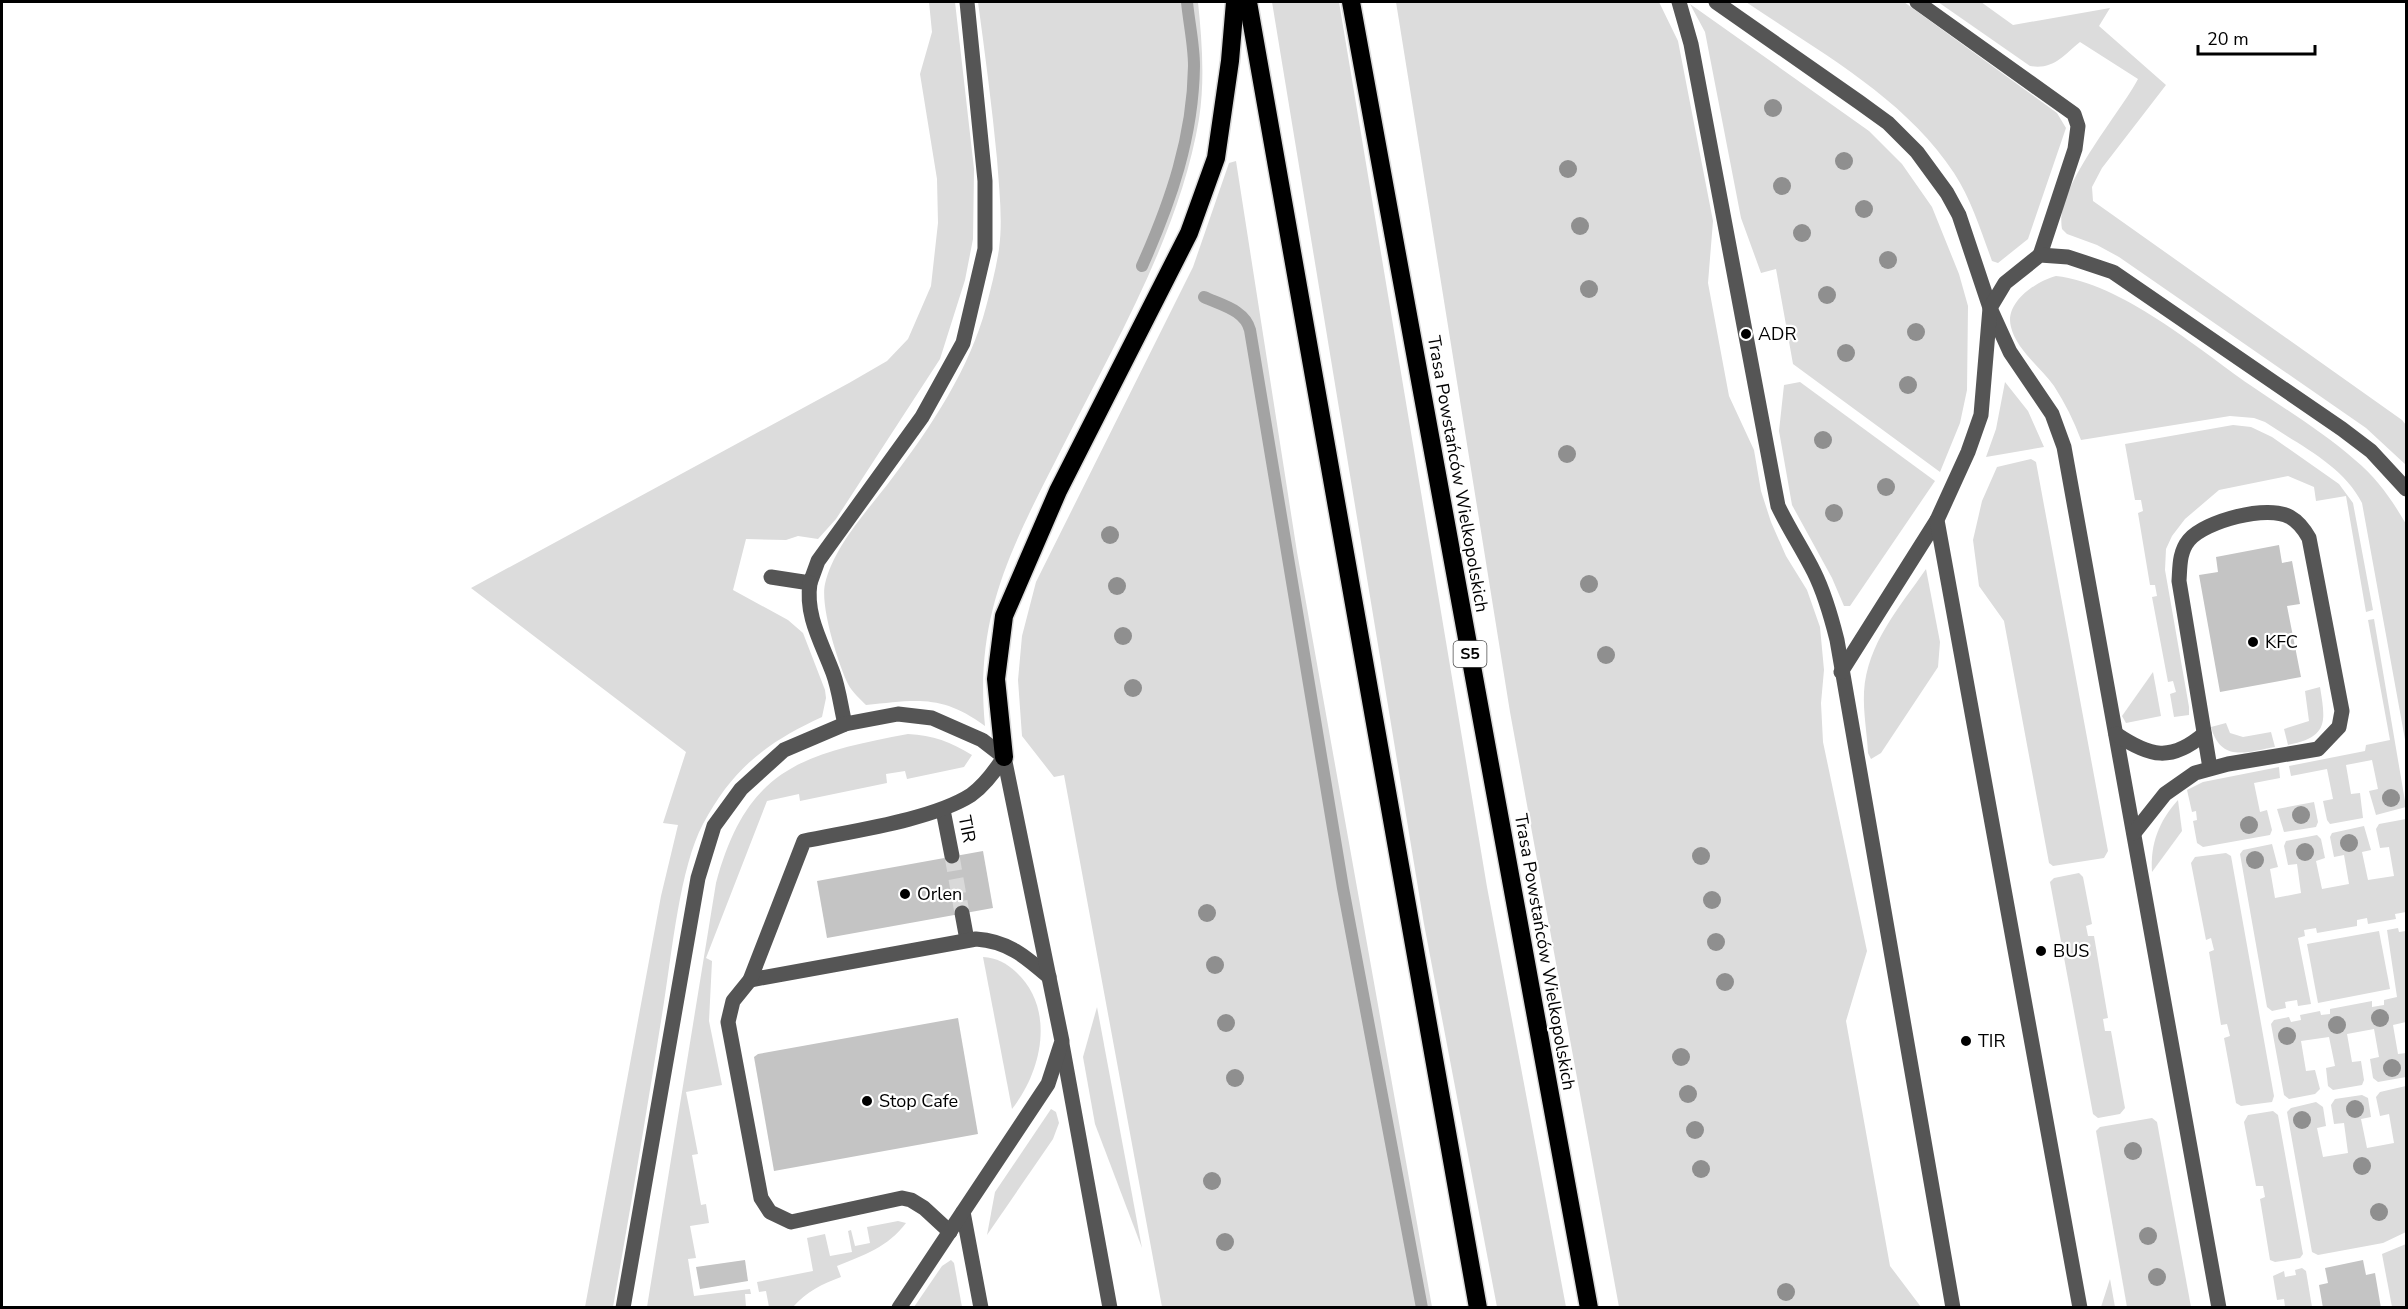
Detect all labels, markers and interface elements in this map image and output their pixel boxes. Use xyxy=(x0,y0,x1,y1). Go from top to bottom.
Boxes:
scale bar xyxy=(2198,18,2315,56)
text: 20 m xyxy=(2207,27,2249,51)
place label: ADR xyxy=(1758,322,1797,346)
marker: ADR xyxy=(1739,327,1753,341)
street label: Trasa Powstańców Wielkopolskich xyxy=(1422,334,1494,614)
place label: KFC xyxy=(2265,630,2298,654)
marker: KFC xyxy=(2246,635,2260,649)
road number: S5 xyxy=(1454,641,1486,667)
street label: Trasa Powstańców Wielkopolskich xyxy=(1509,812,1581,1092)
street label: TIR xyxy=(953,813,981,845)
place label: Orlen xyxy=(917,882,962,906)
marker: Orlen xyxy=(898,887,912,901)
place label: BUS xyxy=(2053,939,2089,963)
marker: BUS xyxy=(2034,944,2048,958)
place label: TIR xyxy=(1978,1029,2006,1053)
marker: TIR xyxy=(1959,1034,1973,1048)
place label: Stop Cafe xyxy=(879,1089,958,1113)
marker: Stop Cafe xyxy=(860,1094,874,1108)

